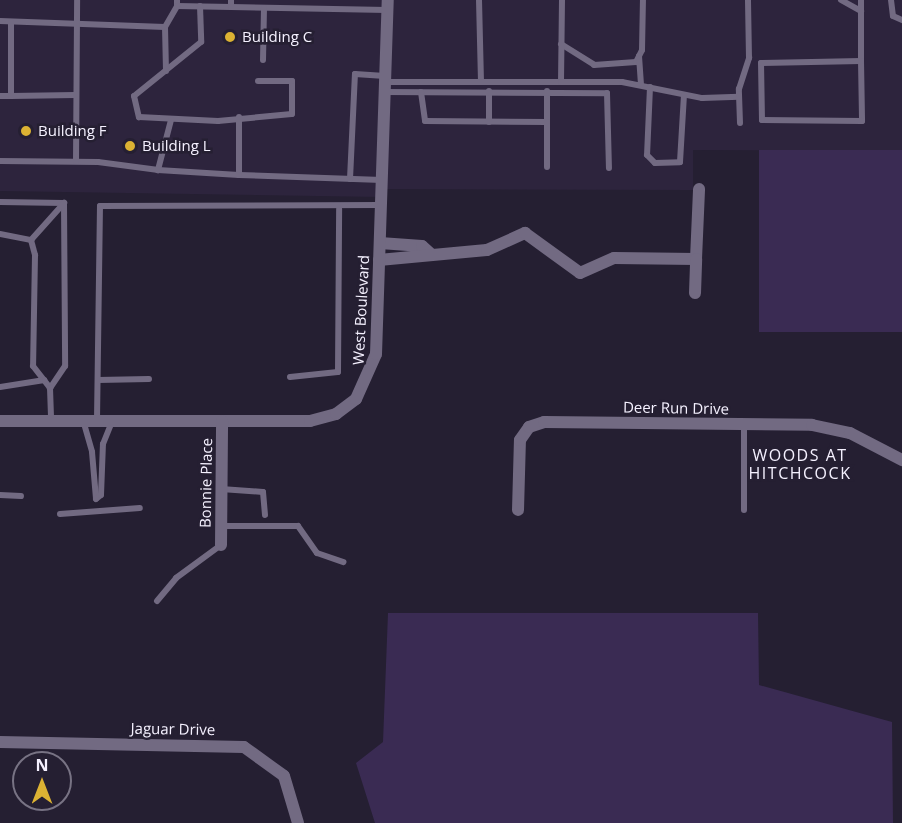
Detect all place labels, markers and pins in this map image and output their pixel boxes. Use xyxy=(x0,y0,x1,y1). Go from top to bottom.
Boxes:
place label: Building C xyxy=(242,28,312,46)
marker: Building C xyxy=(223,30,237,44)
place label: Building F xyxy=(38,122,106,140)
marker: Building F xyxy=(19,124,33,138)
place label: Building L xyxy=(142,137,210,155)
marker: Building L xyxy=(123,139,137,153)

